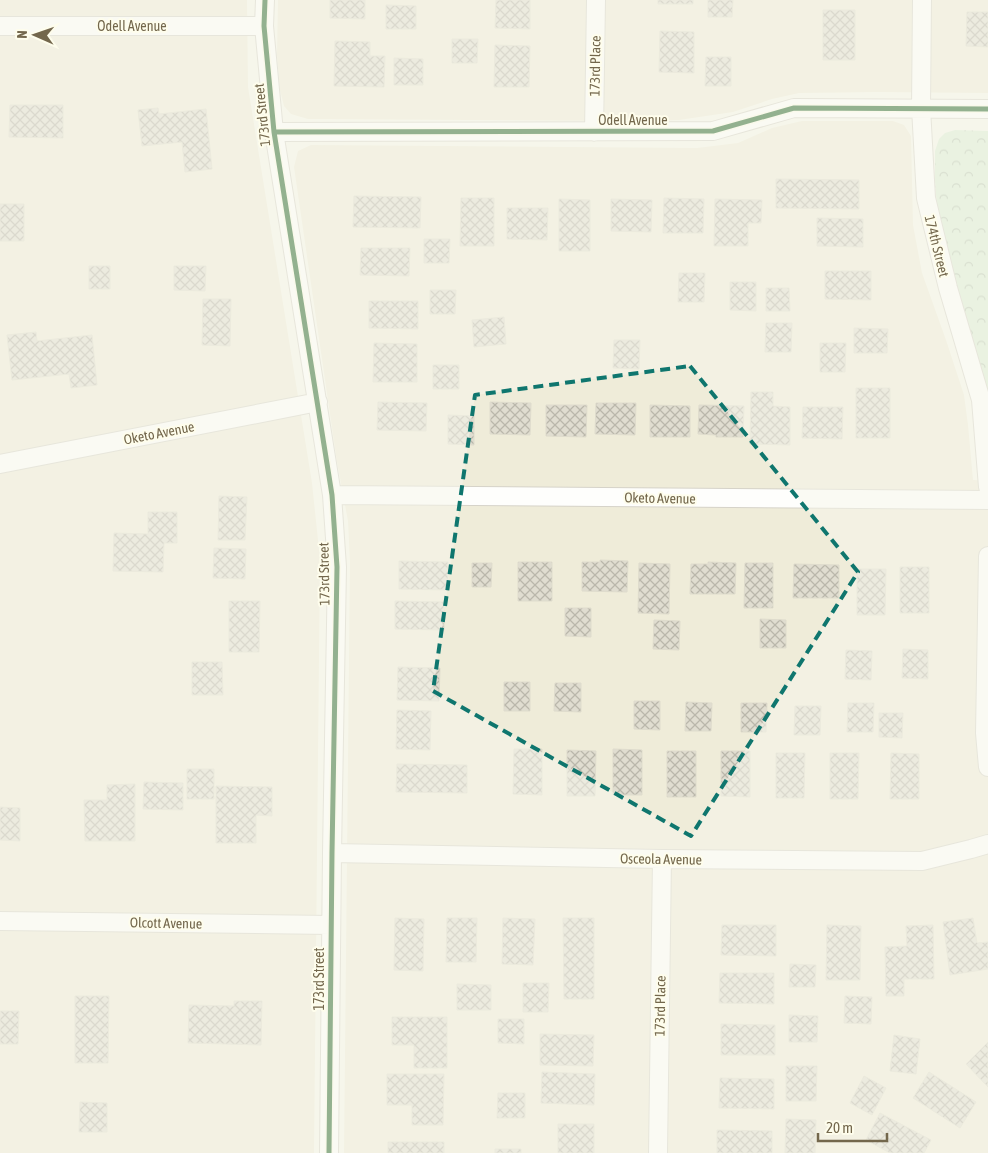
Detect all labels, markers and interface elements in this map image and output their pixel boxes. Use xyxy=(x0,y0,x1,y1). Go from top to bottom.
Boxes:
north arrow xyxy=(10,10,60,60)
street label: Odell Avenue xyxy=(97,18,167,34)
text: N xyxy=(14,30,30,39)
street label: 173rd Place xyxy=(586,35,604,97)
street label: 173rd Street xyxy=(251,83,273,147)
street label: Odell Avenue xyxy=(598,112,668,128)
street label: 174th Street xyxy=(922,213,952,279)
street label: Oketo Avenue xyxy=(122,418,196,448)
street label: Oketo Avenue xyxy=(624,489,696,507)
street label: 173rd Street xyxy=(315,542,333,606)
street label: Osceola Avenue xyxy=(620,850,702,868)
street label: Olcott Avenue xyxy=(130,914,202,932)
street label: 173rd Street xyxy=(311,947,327,1011)
street label: 173rd Place xyxy=(651,975,669,1037)
scale bar xyxy=(818,1110,887,1142)
text: 20 m xyxy=(826,1119,853,1136)

